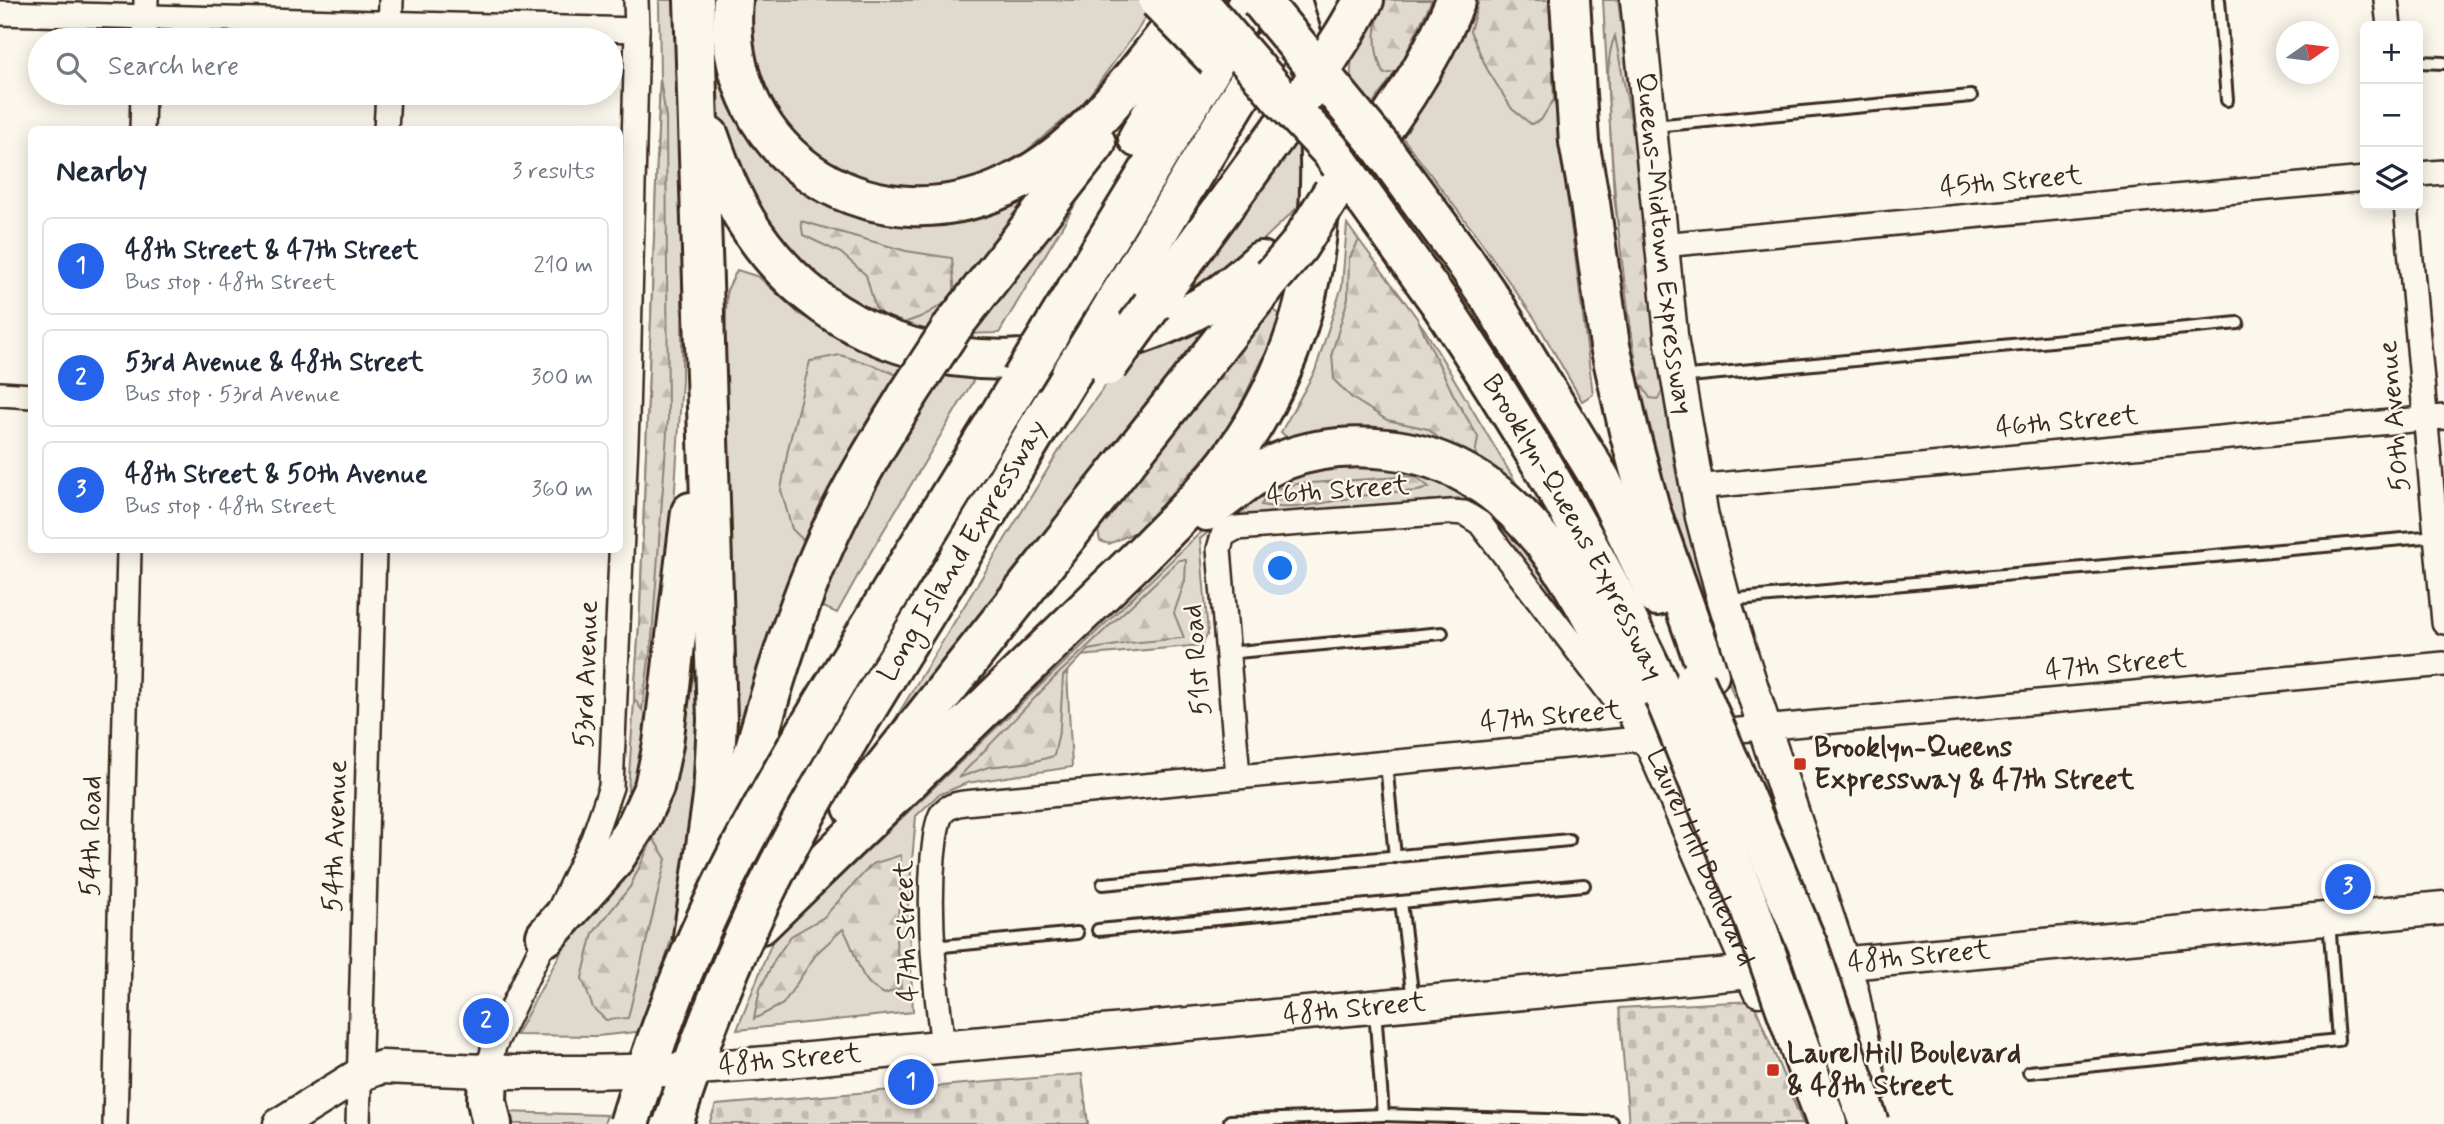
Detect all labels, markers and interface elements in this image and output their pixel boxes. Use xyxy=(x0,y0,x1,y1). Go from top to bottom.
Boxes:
north arrow xyxy=(2276,21,2339,84)
map controls xyxy=(2360,21,2423,210)
button: + xyxy=(2360,21,2423,84)
search box xyxy=(28,28,623,105)
icon: search xyxy=(52,48,90,86)
text: Search here xyxy=(108,50,239,84)
street label: Queens-Midtown Expressway xyxy=(1626,71,1702,417)
button: − xyxy=(2360,84,2423,147)
button: layers xyxy=(2360,147,2423,210)
text: Nearby xyxy=(56,152,147,191)
text: 3 results xyxy=(512,157,595,187)
street label: 45th Street xyxy=(1938,157,2084,207)
text: 48th Street & 47th Street xyxy=(125,234,418,268)
text: 1 xyxy=(76,251,86,281)
text: 210 m xyxy=(533,251,593,281)
text: Bus stop · 48th Street xyxy=(125,268,336,298)
street label: 50th Avenue xyxy=(2370,339,2420,493)
text: 53rd Avenue & 48th Street xyxy=(125,346,424,380)
text: 2 xyxy=(75,363,87,393)
text: 300 m xyxy=(531,363,593,393)
street label: Brooklyn-Queens Expressway xyxy=(1473,367,1673,686)
text: Bus stop · 53rd Avenue xyxy=(125,380,340,410)
street label: 46th Street xyxy=(1994,397,2140,447)
street label: Long Island Expressway xyxy=(870,413,1058,690)
text: 48th Street & 50th Avenue xyxy=(125,458,428,492)
street label: 46th Street xyxy=(1265,468,1411,514)
text: 3 xyxy=(76,475,86,505)
text: 360 m xyxy=(532,475,593,505)
text: Bus stop · 48th Street xyxy=(125,492,336,522)
your location xyxy=(1263,551,1297,585)
street label: 53rd Avenue xyxy=(566,600,608,748)
street label: 51st Road xyxy=(1175,603,1221,717)
street label: 47th Street xyxy=(2044,640,2189,690)
street label: 47th Street xyxy=(1479,692,1624,742)
place label: Brooklyn-Queens Expressway & 47th Street xyxy=(1814,730,2135,799)
street label: Laurel Hill Boulevard xyxy=(1637,742,1765,972)
marker: Brooklyn-Queens Expressway & 47th Street xyxy=(1792,756,1808,772)
street label: 54th Avenue xyxy=(315,759,357,913)
street label: 54th Road xyxy=(72,775,112,897)
street label: 47th Street xyxy=(886,859,928,1002)
pin: 3 xyxy=(2325,861,2371,913)
street label: 48th Street xyxy=(1846,931,1992,981)
street label: 48th Street xyxy=(1282,984,1428,1034)
pin: 2 xyxy=(463,995,509,1047)
street label: 48th Street xyxy=(717,1035,863,1085)
place label: Laurel Hill Boulevard & 48th Street xyxy=(1787,1036,2021,1105)
pin: 1 xyxy=(888,1056,934,1108)
marker: Laurel Hill Boulevard & 48th Street xyxy=(1765,1062,1781,1078)

